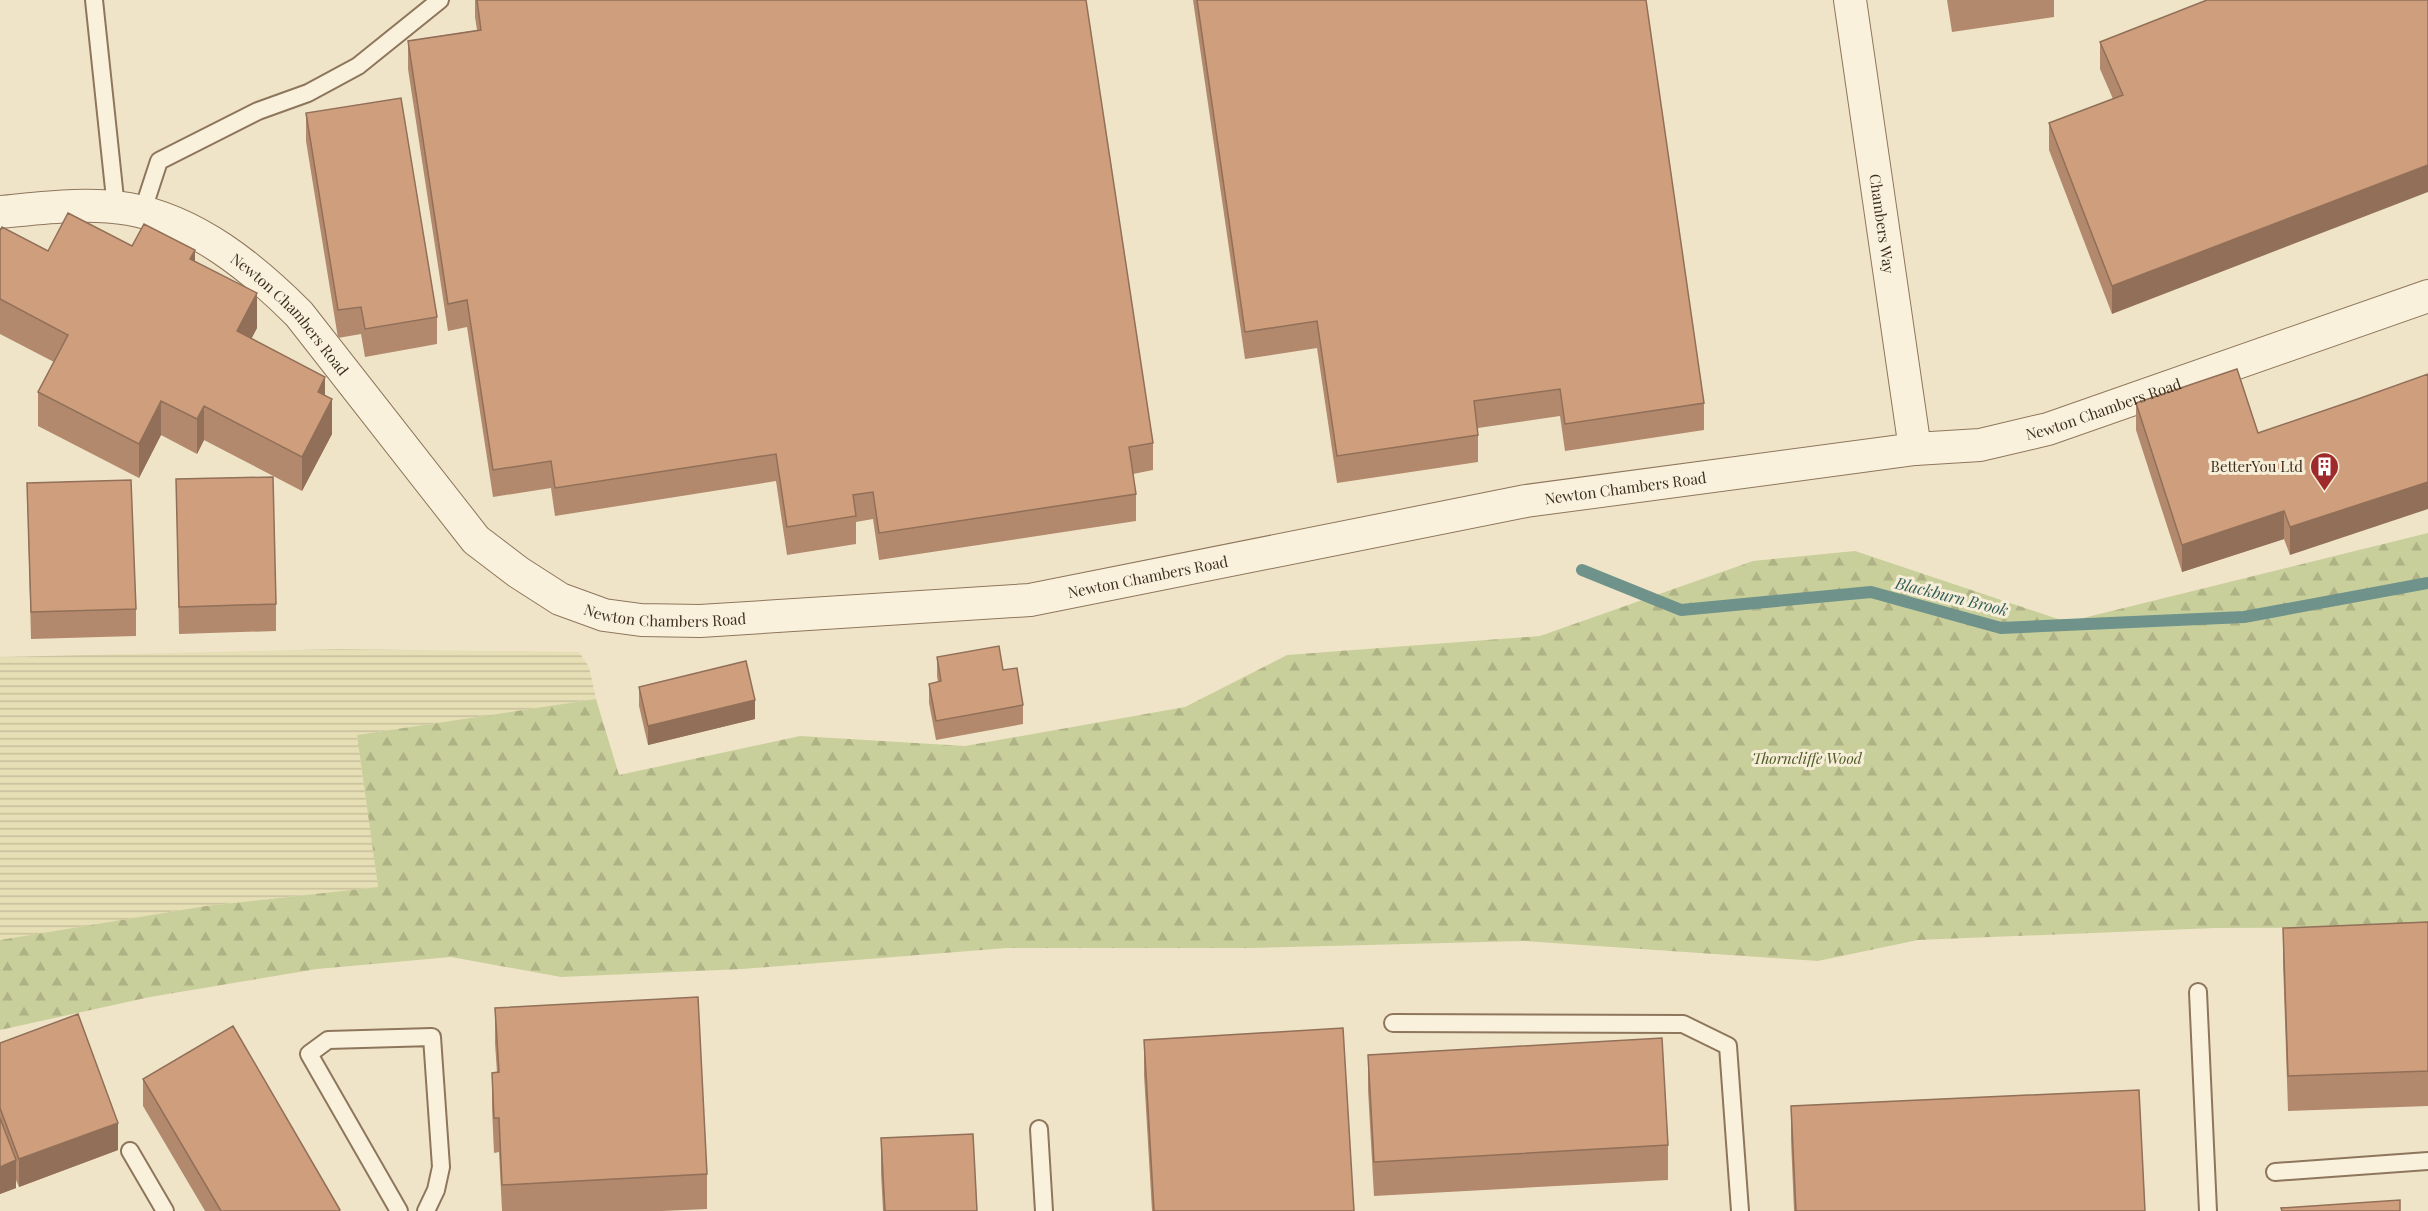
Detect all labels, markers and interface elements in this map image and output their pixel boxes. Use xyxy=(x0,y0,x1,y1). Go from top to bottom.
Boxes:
street label: Chambers Way xyxy=(1865,173,1900,275)
street label: Newton Chambers Road xyxy=(227,248,353,380)
street label: Newton Chambers Road xyxy=(2024,373,2184,444)
building icon: BetterYou Ltd xyxy=(2308,450,2340,492)
place label: BetterYou Ltd xyxy=(2211,456,2303,476)
street label: Newton Chambers Road xyxy=(1543,467,1708,508)
street label: Newton Chambers Road xyxy=(1066,551,1230,602)
water label: Blackburn Brook xyxy=(1892,572,2011,620)
street label: Newton Chambers Road xyxy=(581,599,747,631)
park label: Thorncliffe Wood xyxy=(1752,748,1863,768)

